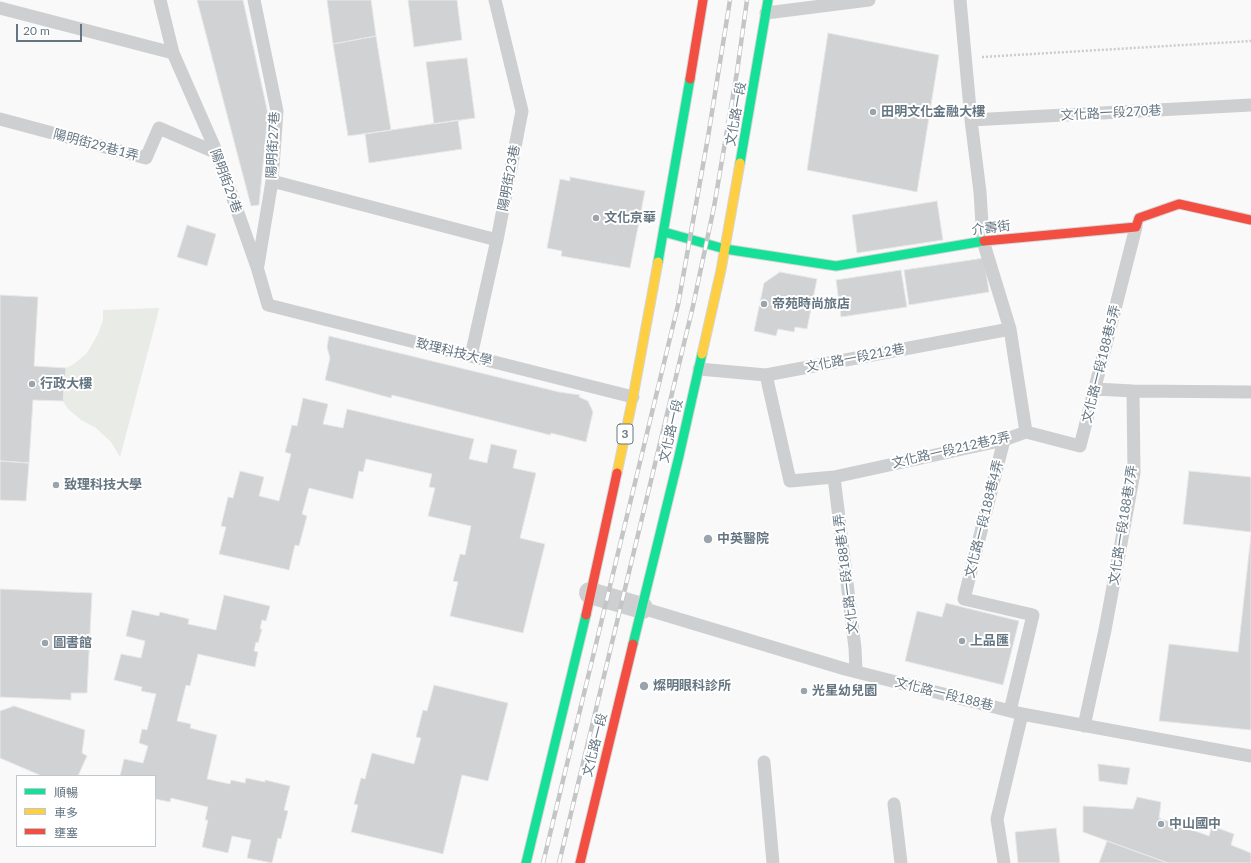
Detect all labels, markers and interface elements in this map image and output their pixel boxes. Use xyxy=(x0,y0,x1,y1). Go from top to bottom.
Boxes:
scale bar xyxy=(18,16,84,42)
text: 20 m xyxy=(23,23,50,38)
street label: 文化路一段 xyxy=(723,81,749,147)
street label: 文化路一段270巷 xyxy=(1060,103,1162,123)
place label: 田明文化金融大樓 xyxy=(881,104,985,120)
marker: 田明文化金融大樓 xyxy=(868,107,878,117)
street label: 陽明街27巷 xyxy=(263,111,283,179)
street label: 陽明街29巷1弄 xyxy=(52,126,140,164)
street label: 陽明街23巷 xyxy=(495,144,523,212)
street label: 陽明街29巷 xyxy=(207,147,245,215)
place label: 文化京華 xyxy=(604,210,656,226)
marker: 文化京華 xyxy=(591,213,601,223)
street label: 介壽街 xyxy=(971,218,1011,238)
place label: 帝苑時尚旅店 xyxy=(772,296,850,312)
marker: 帝苑時尚旅店 xyxy=(759,299,769,309)
street label: 文化路一段188巷5弄 xyxy=(1079,303,1123,425)
street label: 致理科技大學 xyxy=(414,335,494,369)
street label: 文化路一段212巷 xyxy=(804,341,906,375)
place label: 行政大樓 xyxy=(40,376,92,392)
marker: 行政大樓 xyxy=(27,379,37,389)
street label: 文化路一段 xyxy=(656,398,686,464)
road number: 3 xyxy=(617,424,633,444)
street label: 文化路一段212巷2弄 xyxy=(890,429,1012,471)
street label: 文化路一段188巷4弄 xyxy=(962,458,1006,580)
street label: 文化路一段188巷7弄 xyxy=(1106,464,1140,586)
place label: 致理科技大學 xyxy=(64,477,142,493)
marker: 致理科技大學 xyxy=(51,480,61,490)
street label: 文化路一段188巷1弄 xyxy=(831,513,861,635)
place label: 中英醫院 xyxy=(717,531,769,547)
marker: 中英醫院 xyxy=(702,533,714,545)
place label: 上品匯 xyxy=(970,633,1009,649)
place label: 圖書館 xyxy=(53,635,92,651)
marker: 上品匯 xyxy=(957,636,967,646)
marker: 圖書館 xyxy=(40,638,50,648)
street label: 文化路一段188巷 xyxy=(893,674,995,714)
place label: 燦明眼科診所 xyxy=(653,678,731,694)
marker: 燦明眼科診所 xyxy=(638,680,650,692)
place label: 光星幼兒園 xyxy=(812,683,877,699)
marker: 光星幼兒園 xyxy=(799,686,809,696)
street label: 文化路一段 xyxy=(580,712,610,778)
legend xyxy=(16,775,156,847)
text: 順暢 xyxy=(54,785,78,800)
text: 車多 xyxy=(54,805,78,820)
place label: 中山國中 xyxy=(1169,816,1221,832)
marker: 中山國中 xyxy=(1156,819,1166,829)
text: 壅塞 xyxy=(54,825,78,840)

